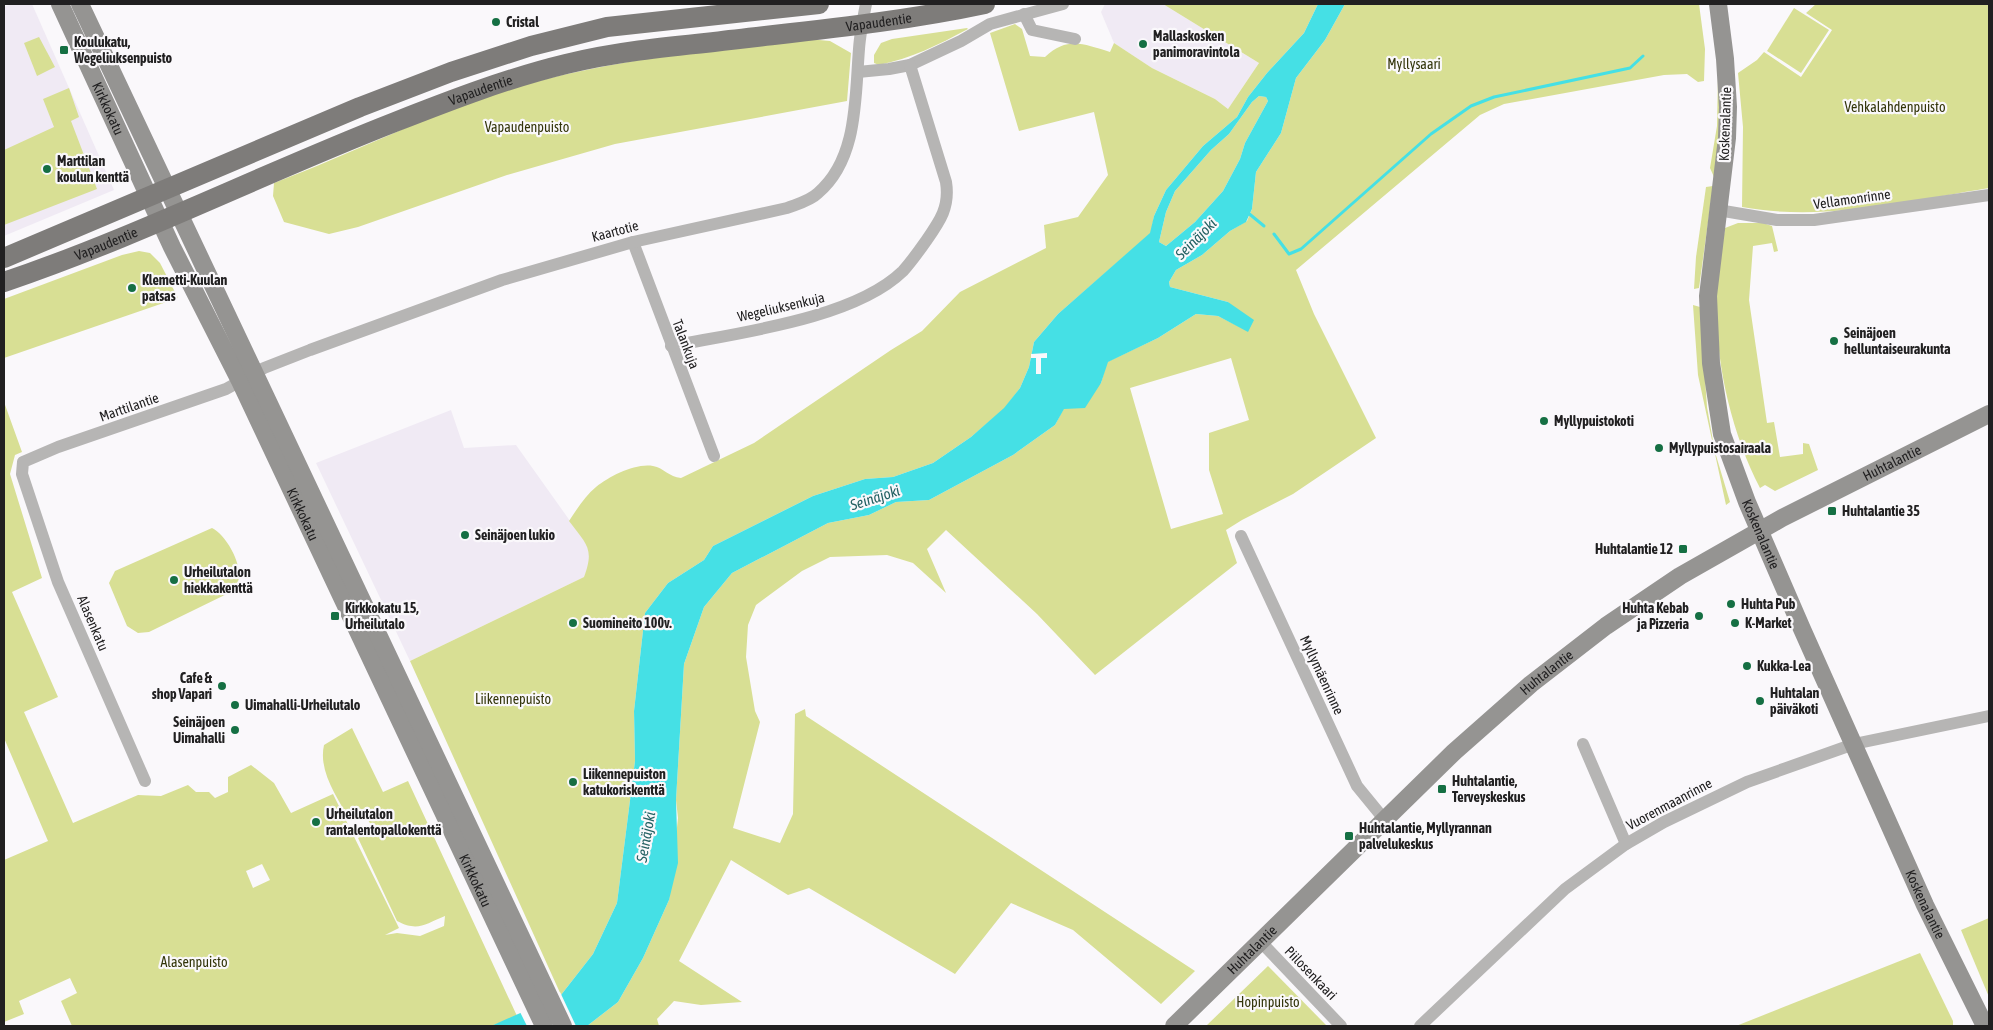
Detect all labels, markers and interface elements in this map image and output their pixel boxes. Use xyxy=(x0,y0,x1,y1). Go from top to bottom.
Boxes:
street label: Vapaudentie xyxy=(845,9,913,34)
place label: Cristal xyxy=(506,14,539,30)
marker: Cristal xyxy=(490,16,502,28)
place label: Mallaskosken panimoravintola xyxy=(1153,28,1240,60)
place label: Koulukatu, Wegeliuksenpuisto xyxy=(73,34,173,66)
marker: Mallaskosken panimoravintola xyxy=(1137,38,1149,50)
marker: Koulukatu, Wegeliuksenpuisto xyxy=(58,44,70,56)
park label: Myllysaari xyxy=(1387,56,1441,72)
street label: Vapaudentie xyxy=(447,72,514,109)
street label: Kirkkokatu xyxy=(89,79,127,137)
street label: Koskenalantie xyxy=(1716,87,1734,161)
park label: Vehkalahdenpuisto xyxy=(1844,99,1946,115)
park label: Vapaudenpuisto xyxy=(485,119,569,135)
place label: Marttilan koulun kenttä xyxy=(57,153,129,185)
marker: Marttilan koulun kenttä xyxy=(41,163,53,175)
street label: Vellamonrinne xyxy=(1813,186,1891,212)
water label: Seinäjoki xyxy=(1171,214,1220,263)
street label: Kaartotie xyxy=(590,217,640,245)
street label: Vapaudentie xyxy=(72,224,140,264)
place label: Klemetti-Kuulan patsas xyxy=(142,272,227,304)
marker: Klemetti-Kuulan patsas xyxy=(126,282,138,294)
street label: Wegeliuksenkuja xyxy=(736,289,826,325)
street label: Talankuja xyxy=(669,317,703,371)
place label: Seinäjoen helluntaiseurakunta xyxy=(1844,325,1951,357)
marker: Seinäjoen helluntaiseurakunta xyxy=(1828,335,1840,347)
street label: Marttilantie xyxy=(97,389,161,425)
place label: Myllypuistokoti xyxy=(1554,413,1634,429)
marker: Myllypuistokoti xyxy=(1538,415,1550,427)
place label: Myllypuistosairaala xyxy=(1669,440,1771,456)
street label: Huhtalantie xyxy=(1860,441,1924,484)
marker: Myllypuistosairaala xyxy=(1653,442,1665,454)
water label: Seinäjoki xyxy=(847,481,902,514)
street label: Kirkkokatu xyxy=(283,485,322,543)
street label: Koskenalantie xyxy=(1739,497,1783,571)
place label: Huhtalantie 35 xyxy=(1842,503,1920,519)
marker: Huhtalantie 35 xyxy=(1826,505,1838,517)
place label: Seinäjoen lukio xyxy=(475,527,555,543)
marker: Seinäjoen lukio xyxy=(459,529,471,541)
place label: Huhtalantie 12 xyxy=(1595,541,1673,557)
marker: Huhtalantie 12 xyxy=(1677,543,1689,555)
place label: Urheilutalon hiekkakenttä xyxy=(184,564,253,596)
marker: Urheilutalon hiekkakenttä xyxy=(168,574,180,586)
street label: Alasenkatu xyxy=(74,593,112,653)
place label: Huhta Pub xyxy=(1741,596,1796,612)
marker: Huhta Pub xyxy=(1725,598,1737,610)
place label: Kirkkokatu 15, Urheilutalo xyxy=(345,600,419,632)
place label: Huhta Kebab ja Pizzeria xyxy=(1622,600,1689,632)
marker: Kirkkokatu 15, Urheilutalo xyxy=(329,610,341,622)
marker: Huhta Kebab ja Pizzeria xyxy=(1693,610,1705,622)
place label: Suomineito 100v. xyxy=(583,615,672,631)
place label: K-Market xyxy=(1745,615,1792,631)
marker: Suomineito 100v. xyxy=(567,617,579,629)
marker: K-Market xyxy=(1729,617,1741,629)
street label: Myllymäenrinne xyxy=(1297,633,1347,717)
street label: Huhtalantie xyxy=(1517,646,1576,698)
place label: Kukka-Lea xyxy=(1757,658,1812,674)
marker: Kukka-Lea xyxy=(1741,660,1753,672)
place label: Cafe & shop Vapari xyxy=(152,670,213,702)
marker: Cafe & shop Vapari xyxy=(216,680,228,692)
place label: Huhtalan päiväkoti xyxy=(1770,685,1819,717)
park label: Liikennepuisto xyxy=(475,691,551,707)
marker: Huhtalan päiväkoti xyxy=(1754,695,1766,707)
place label: Uimahalli-Urheilutalo xyxy=(245,697,361,713)
marker: Uimahalli-Urheilutalo xyxy=(229,699,241,711)
place label: Seinäjoen Uimahalli xyxy=(173,714,225,746)
marker: Seinäjoen Uimahalli xyxy=(229,724,241,736)
place label: Liikennepuiston katukoriskenttä xyxy=(583,766,666,798)
place label: Huhtalantie, Terveyskeskus xyxy=(1452,773,1525,805)
street label: Vuorenmaanrinne xyxy=(1624,775,1714,833)
marker: Liikennepuiston katukoriskenttä xyxy=(567,776,579,788)
marker: Huhtalantie, Terveyskeskus xyxy=(1436,783,1448,795)
place label: Urheilutalon rantalentopallokenttä xyxy=(326,806,442,838)
water label: Seinäjoki xyxy=(633,810,658,864)
marker: Urheilutalon rantalentopallokenttä xyxy=(310,816,322,828)
place label: Huhtalantie, Myllyrannan palvelukeskus xyxy=(1359,820,1492,852)
marker: Huhtalantie, Myllyrannan palvelukeskus xyxy=(1343,830,1355,842)
street label: Kirkkokatu xyxy=(456,852,495,909)
street label: Koskenalantie xyxy=(1902,867,1948,941)
street label: Huhtalantie xyxy=(1224,922,1280,977)
street label: Piilosenkaari xyxy=(1282,943,1340,1003)
park label: Alasenpuisto xyxy=(160,954,228,970)
park label: Hopinpuisto xyxy=(1236,994,1300,1010)

